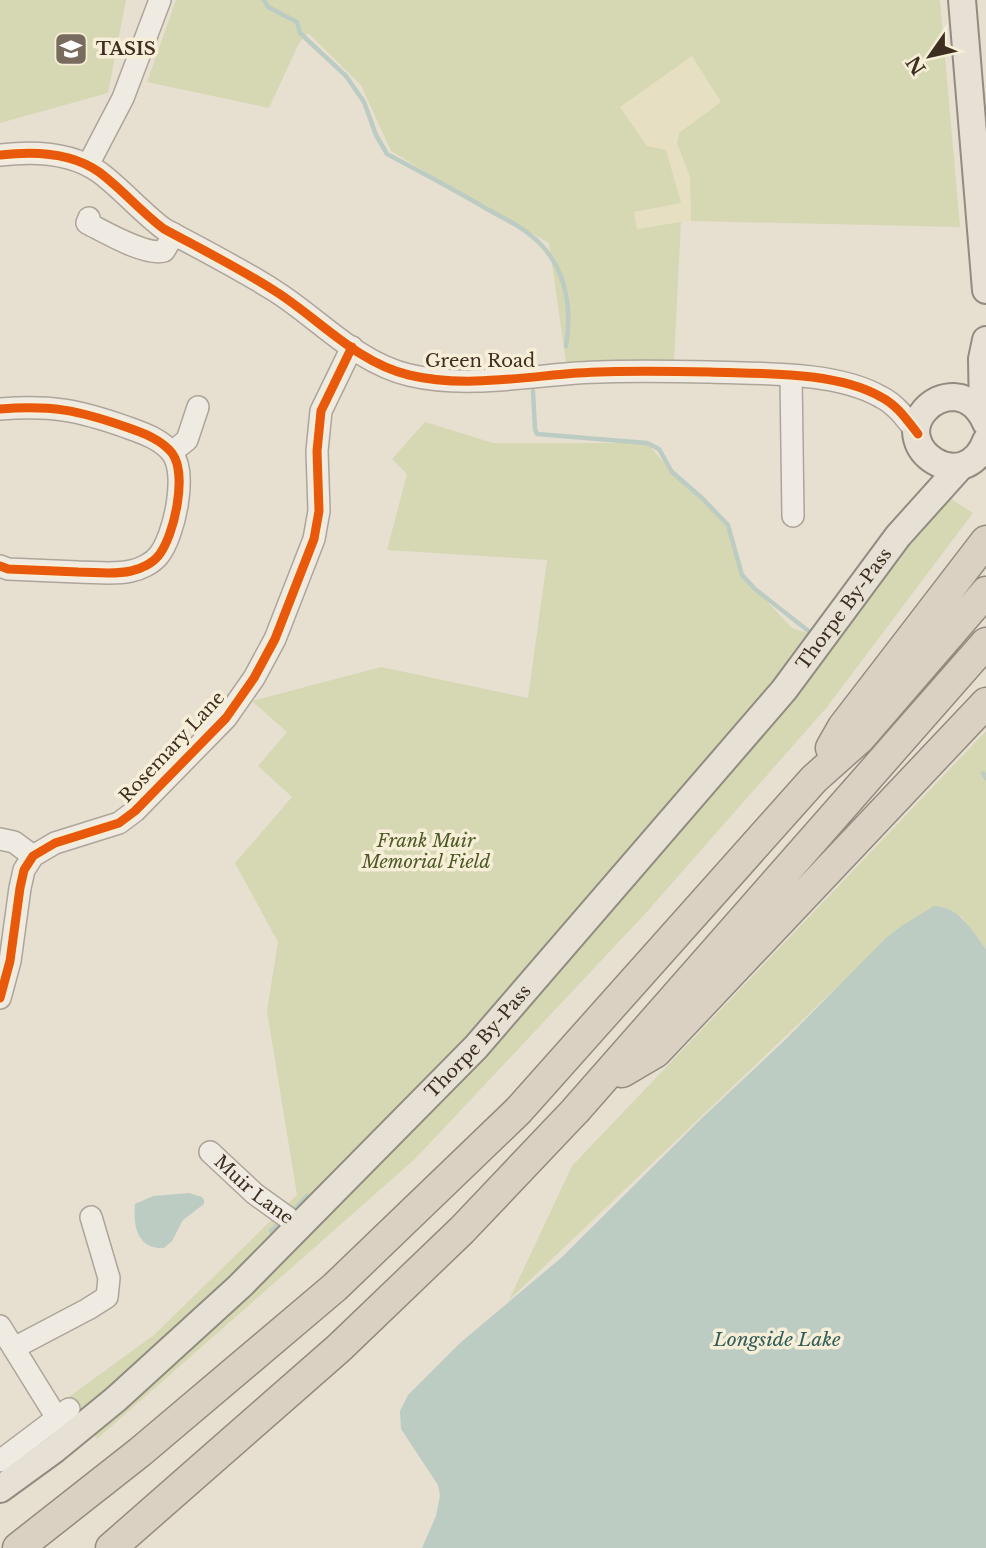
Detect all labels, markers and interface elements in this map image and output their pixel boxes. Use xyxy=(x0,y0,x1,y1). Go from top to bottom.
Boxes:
north arrow xyxy=(895,21,965,91)
school or university icon: TASIS xyxy=(52,30,90,68)
place label: TASIS xyxy=(96,38,156,60)
text: N xyxy=(902,51,931,79)
street label: Green Road xyxy=(425,350,535,372)
street label: Thorpe By-Pass xyxy=(792,544,896,674)
street label: Rosemary Lane xyxy=(115,687,229,807)
park label: Frank Muir Memorial Field xyxy=(361,830,490,873)
street label: Thorpe By-Pass xyxy=(421,980,536,1103)
street label: Muir Lane xyxy=(210,1151,299,1229)
water label: Longside Lake xyxy=(712,1328,841,1351)

